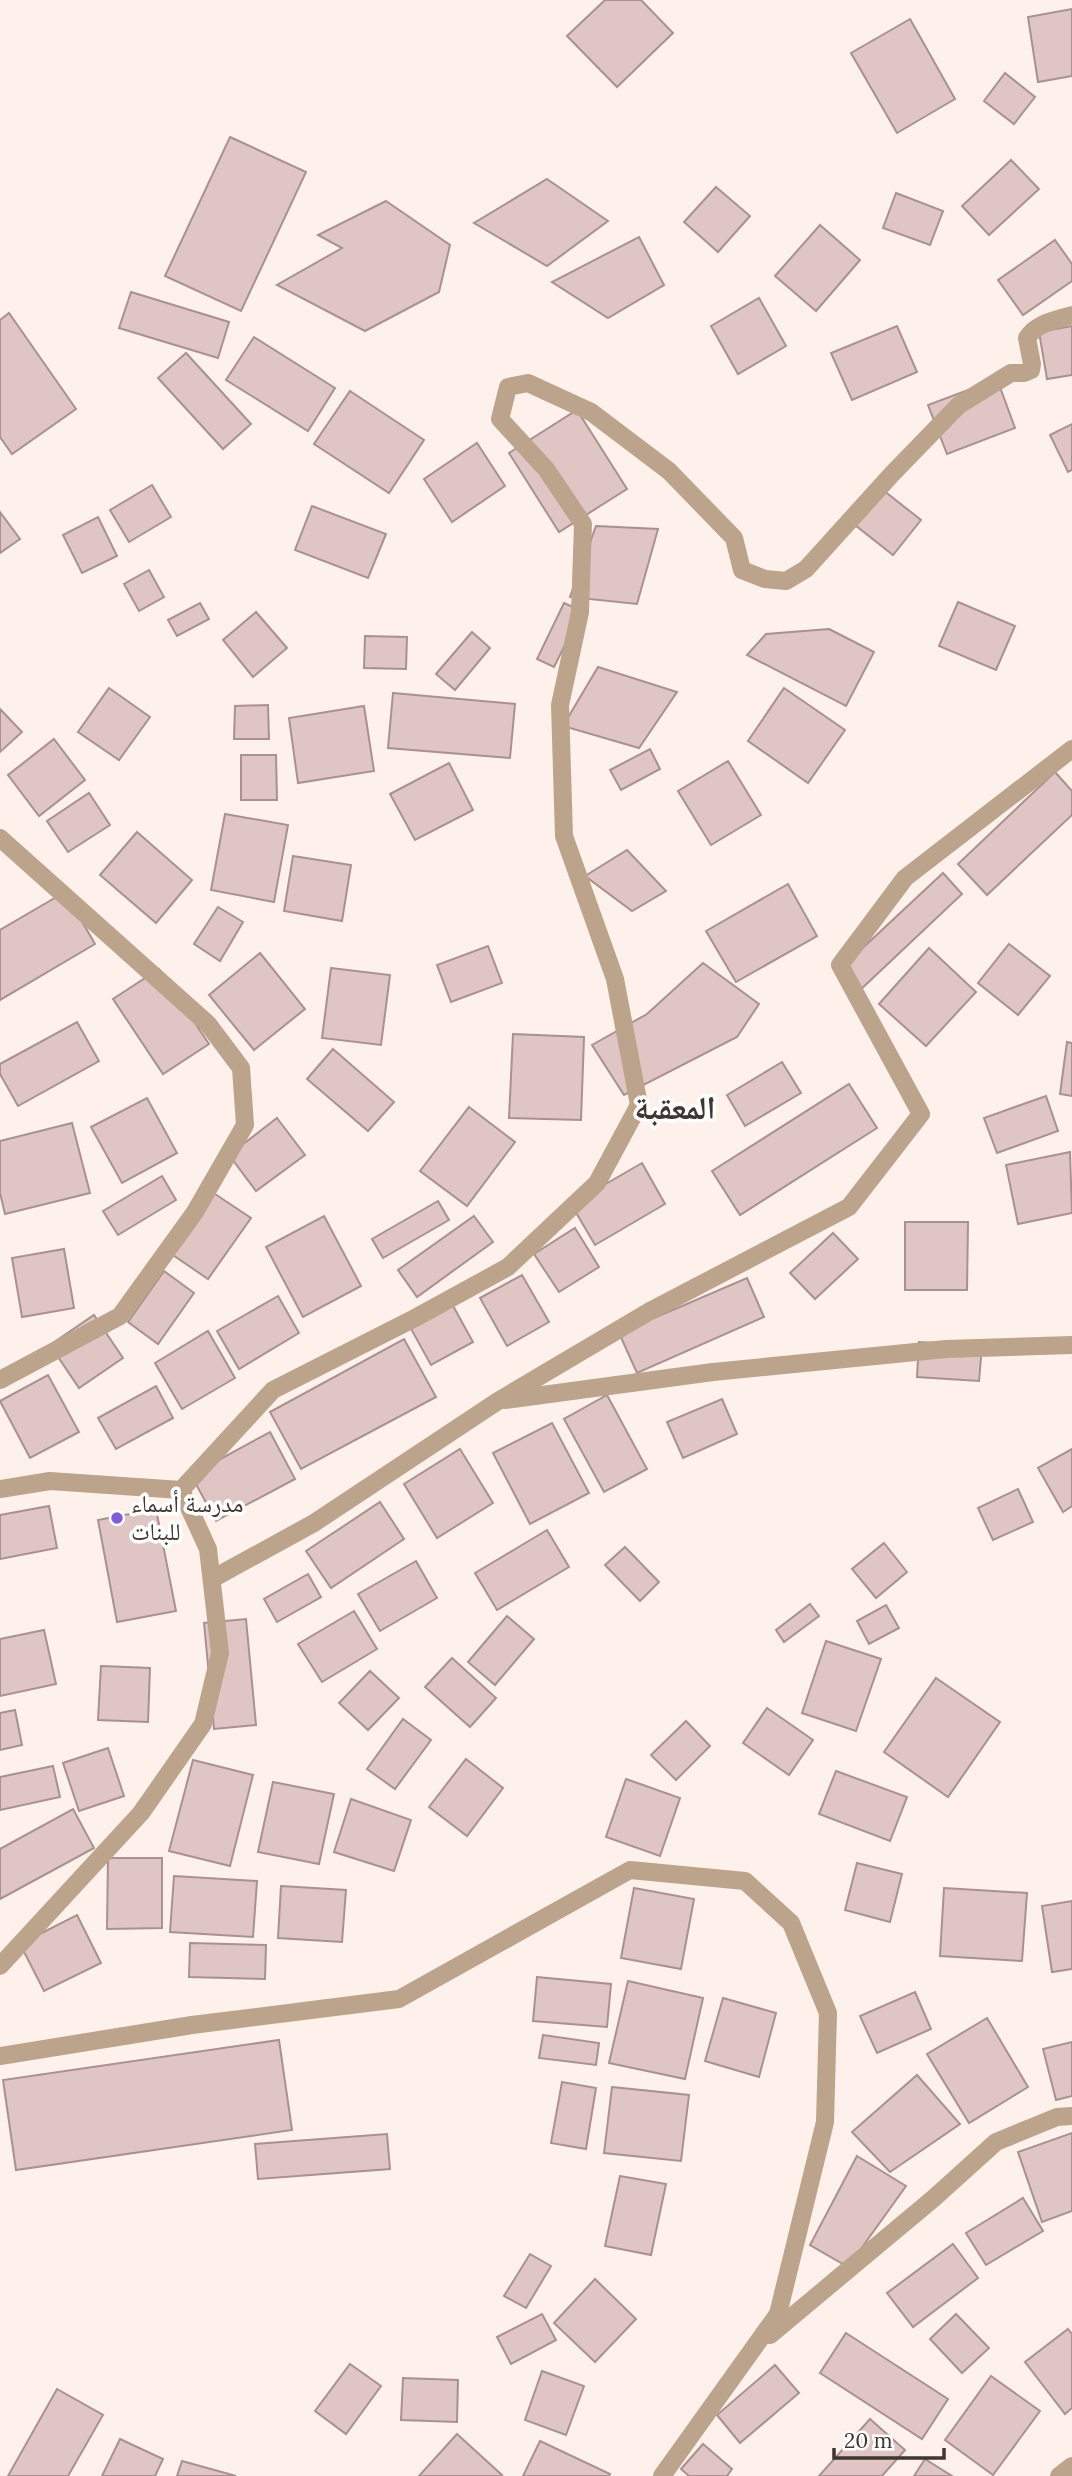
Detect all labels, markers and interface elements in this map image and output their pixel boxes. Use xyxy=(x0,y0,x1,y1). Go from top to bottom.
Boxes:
district label: المعقبة xyxy=(634,1087,716,1128)
place label: مدرسة أسماء للبنات xyxy=(131,1488,244,1547)
marker: مدرسة أسماء للبنات xyxy=(109,1510,125,1526)
scale bar xyxy=(834,2416,944,2460)
text: 20 m xyxy=(844,2427,893,2454)

